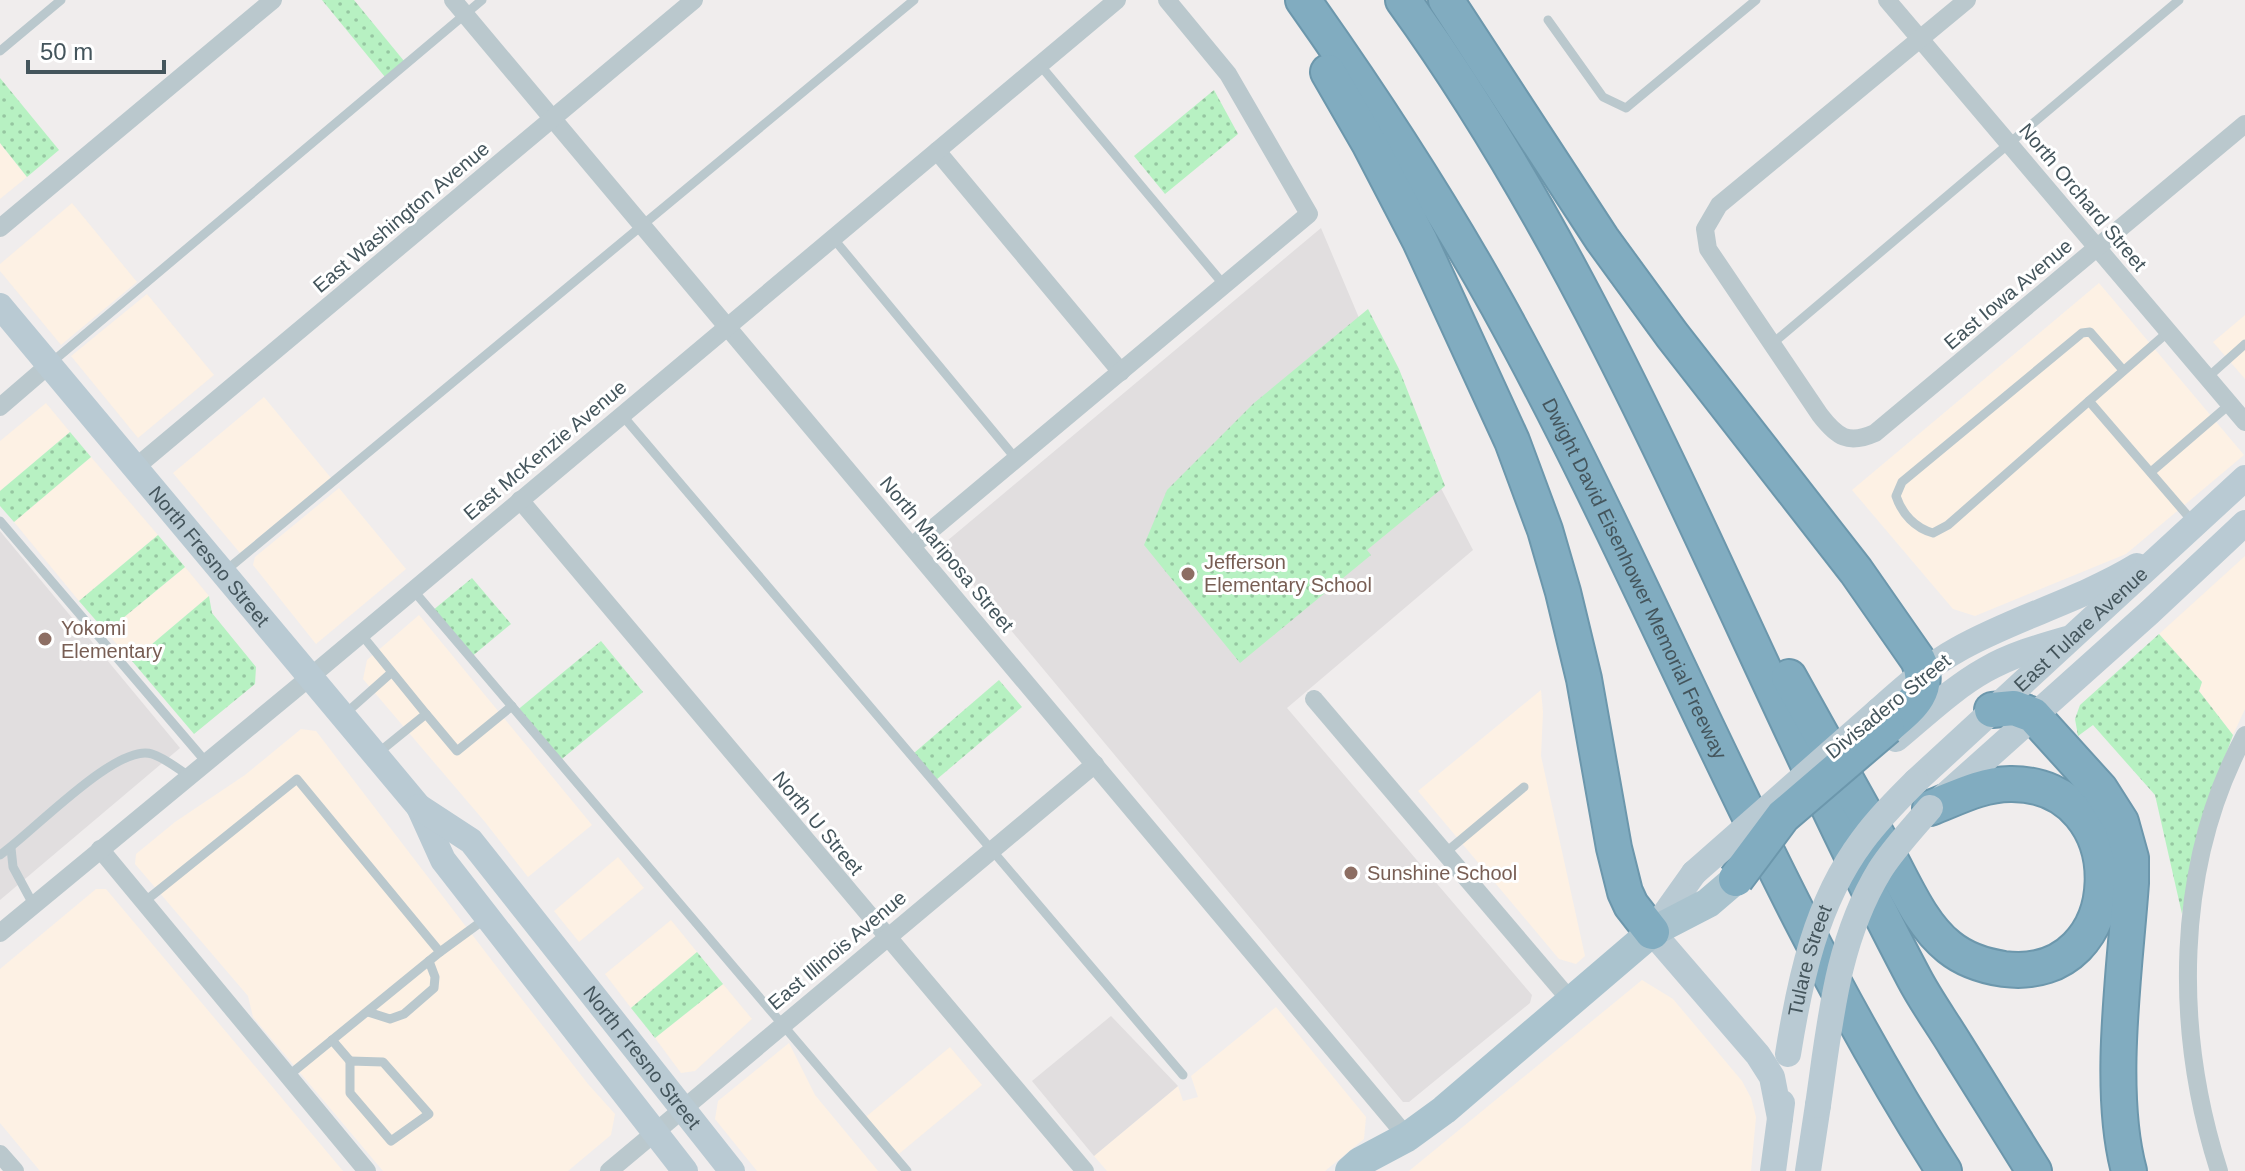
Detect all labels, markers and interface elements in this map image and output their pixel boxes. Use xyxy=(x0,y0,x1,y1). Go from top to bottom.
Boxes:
scale bar xyxy=(28,24,164,74)
text: 50 m xyxy=(40,38,93,65)
street label: North Orchard Street xyxy=(2015,119,2151,276)
street label: East Washington Avenue xyxy=(309,137,493,297)
street label: East Iowa Avenue xyxy=(1940,234,2076,354)
street label: East McKenzie Avenue xyxy=(459,376,631,524)
street label: Dwight David Eisenhower Memorial Freeway xyxy=(1538,394,1731,763)
street label: North Mariposa Street xyxy=(876,472,1019,636)
street label: North Fresno Street xyxy=(144,482,274,631)
place label: Jefferson Elementary School xyxy=(1204,551,1372,596)
street label: East Tulare Avenue xyxy=(2010,563,2152,696)
marker: Jefferson Elementary School xyxy=(1179,565,1197,583)
place label: Yokomi Elementary xyxy=(61,617,162,662)
marker: Yokomi Elementary xyxy=(36,630,54,648)
street label: Divisadero Street xyxy=(1821,649,1955,763)
street label: North U Street xyxy=(768,767,868,879)
place label: Sunshine School xyxy=(1367,862,1517,884)
marker: Sunshine School xyxy=(1342,864,1360,882)
street label: East Illinois Avenue xyxy=(764,886,910,1014)
street label: Tulare Street xyxy=(1784,901,1836,1018)
street label: North Fresno Street xyxy=(579,982,706,1133)

